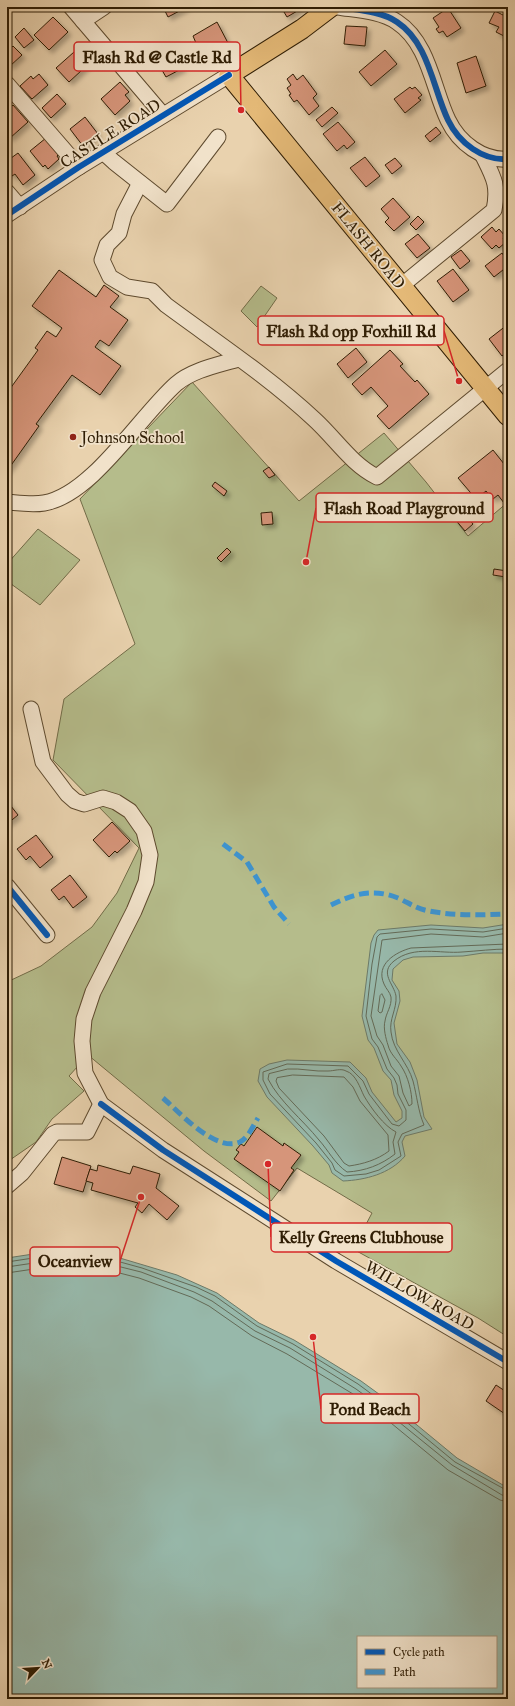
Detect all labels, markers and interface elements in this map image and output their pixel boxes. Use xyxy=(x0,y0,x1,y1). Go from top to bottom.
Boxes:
callout: Flash Rd @ Castle Rd xyxy=(74,42,240,71)
text: Flash Rd @ Castle Rd xyxy=(82,47,232,68)
street label: CASTLE ROAD xyxy=(57,95,164,172)
street label: FLASH ROAD xyxy=(328,198,409,293)
callout: Flash Rd opp Foxhill Rd xyxy=(258,316,444,345)
text: Flash Rd opp Foxhill Rd xyxy=(266,321,436,342)
place label: Johnson School xyxy=(79,428,185,448)
marker: Johnson School xyxy=(68,432,78,442)
callout: Flash Road Playground xyxy=(316,493,493,522)
text: Flash Road Playground xyxy=(323,498,485,519)
callout: Kelly Greens Clubhouse xyxy=(271,1223,452,1252)
text: Kelly Greens Clubhouse xyxy=(278,1227,444,1248)
callout: Oceanview xyxy=(30,1247,120,1276)
text: Oceanview xyxy=(38,1251,113,1272)
street label: WILLOW ROAD xyxy=(362,1257,478,1334)
callout: Pond Beach xyxy=(321,1394,419,1423)
text: Pond Beach xyxy=(329,1399,411,1420)
legend xyxy=(357,1636,497,1688)
text: Cycle path xyxy=(393,1645,445,1659)
north arrow xyxy=(18,1648,58,1688)
text: N xyxy=(39,1657,55,1672)
text: Path xyxy=(393,1665,416,1679)

